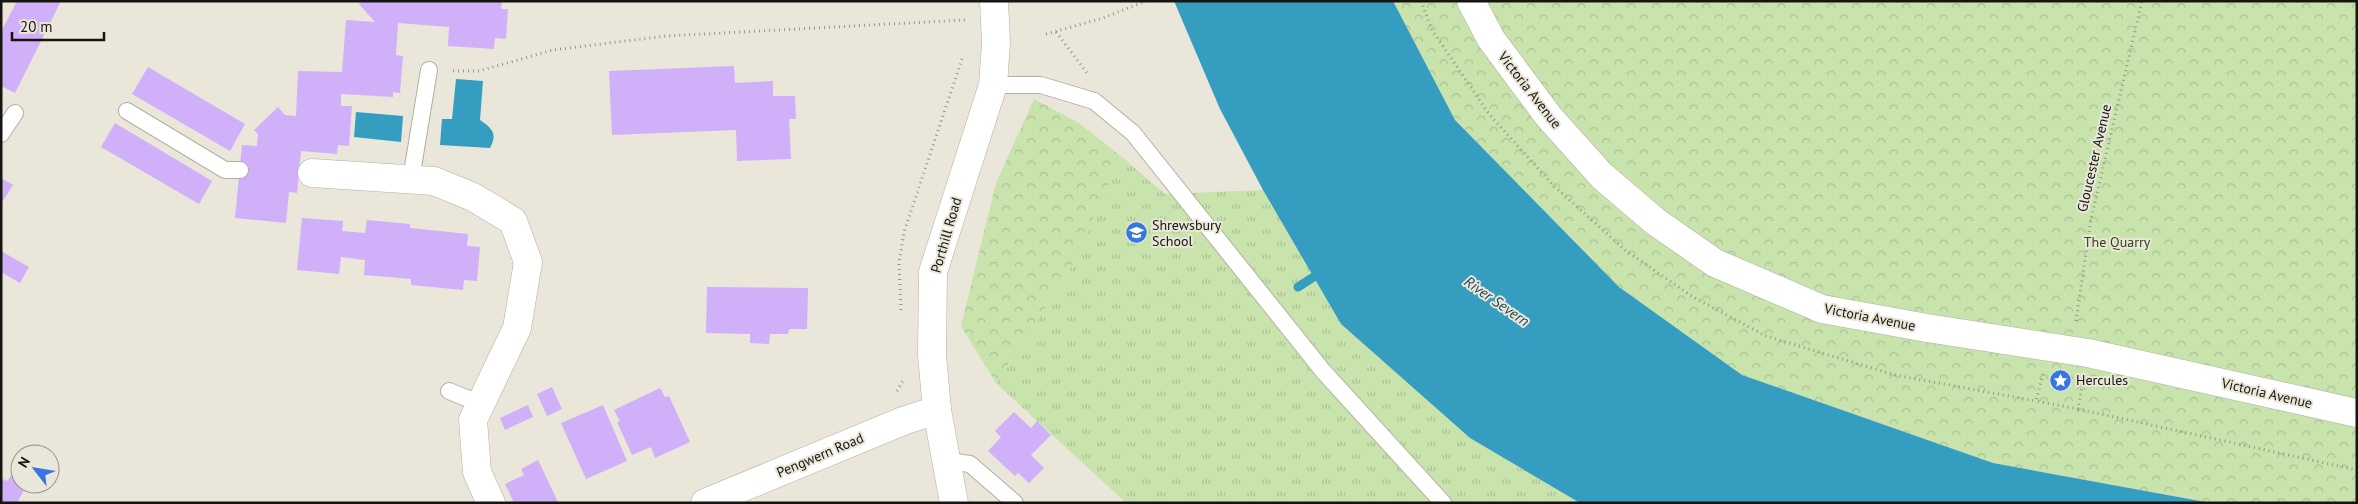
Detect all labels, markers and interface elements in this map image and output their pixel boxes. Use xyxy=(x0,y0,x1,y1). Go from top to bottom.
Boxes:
scale bar xyxy=(12,10,105,42)
text: 20 m xyxy=(20,17,53,36)
street label: Victoria Avenue xyxy=(1494,47,1566,132)
street label: Gloucester Avenue xyxy=(2073,102,2115,214)
street label: Porthill Road xyxy=(927,195,965,275)
place label: Shrewsbury School xyxy=(1152,216,1222,250)
school or university icon: Shrewsbury School xyxy=(1124,221,1148,245)
park label: The Quarry xyxy=(2084,233,2151,251)
water label: River Severn xyxy=(1461,272,1533,330)
street label: Victoria Avenue xyxy=(1822,299,1917,335)
place icon: Hercules xyxy=(2048,368,2072,392)
place label: Hercules xyxy=(2076,371,2128,389)
street label: Victoria Avenue xyxy=(2219,374,2314,412)
street label: Pengwern Road xyxy=(774,429,866,481)
north arrow xyxy=(10,444,60,494)
text: N xyxy=(14,454,34,471)

